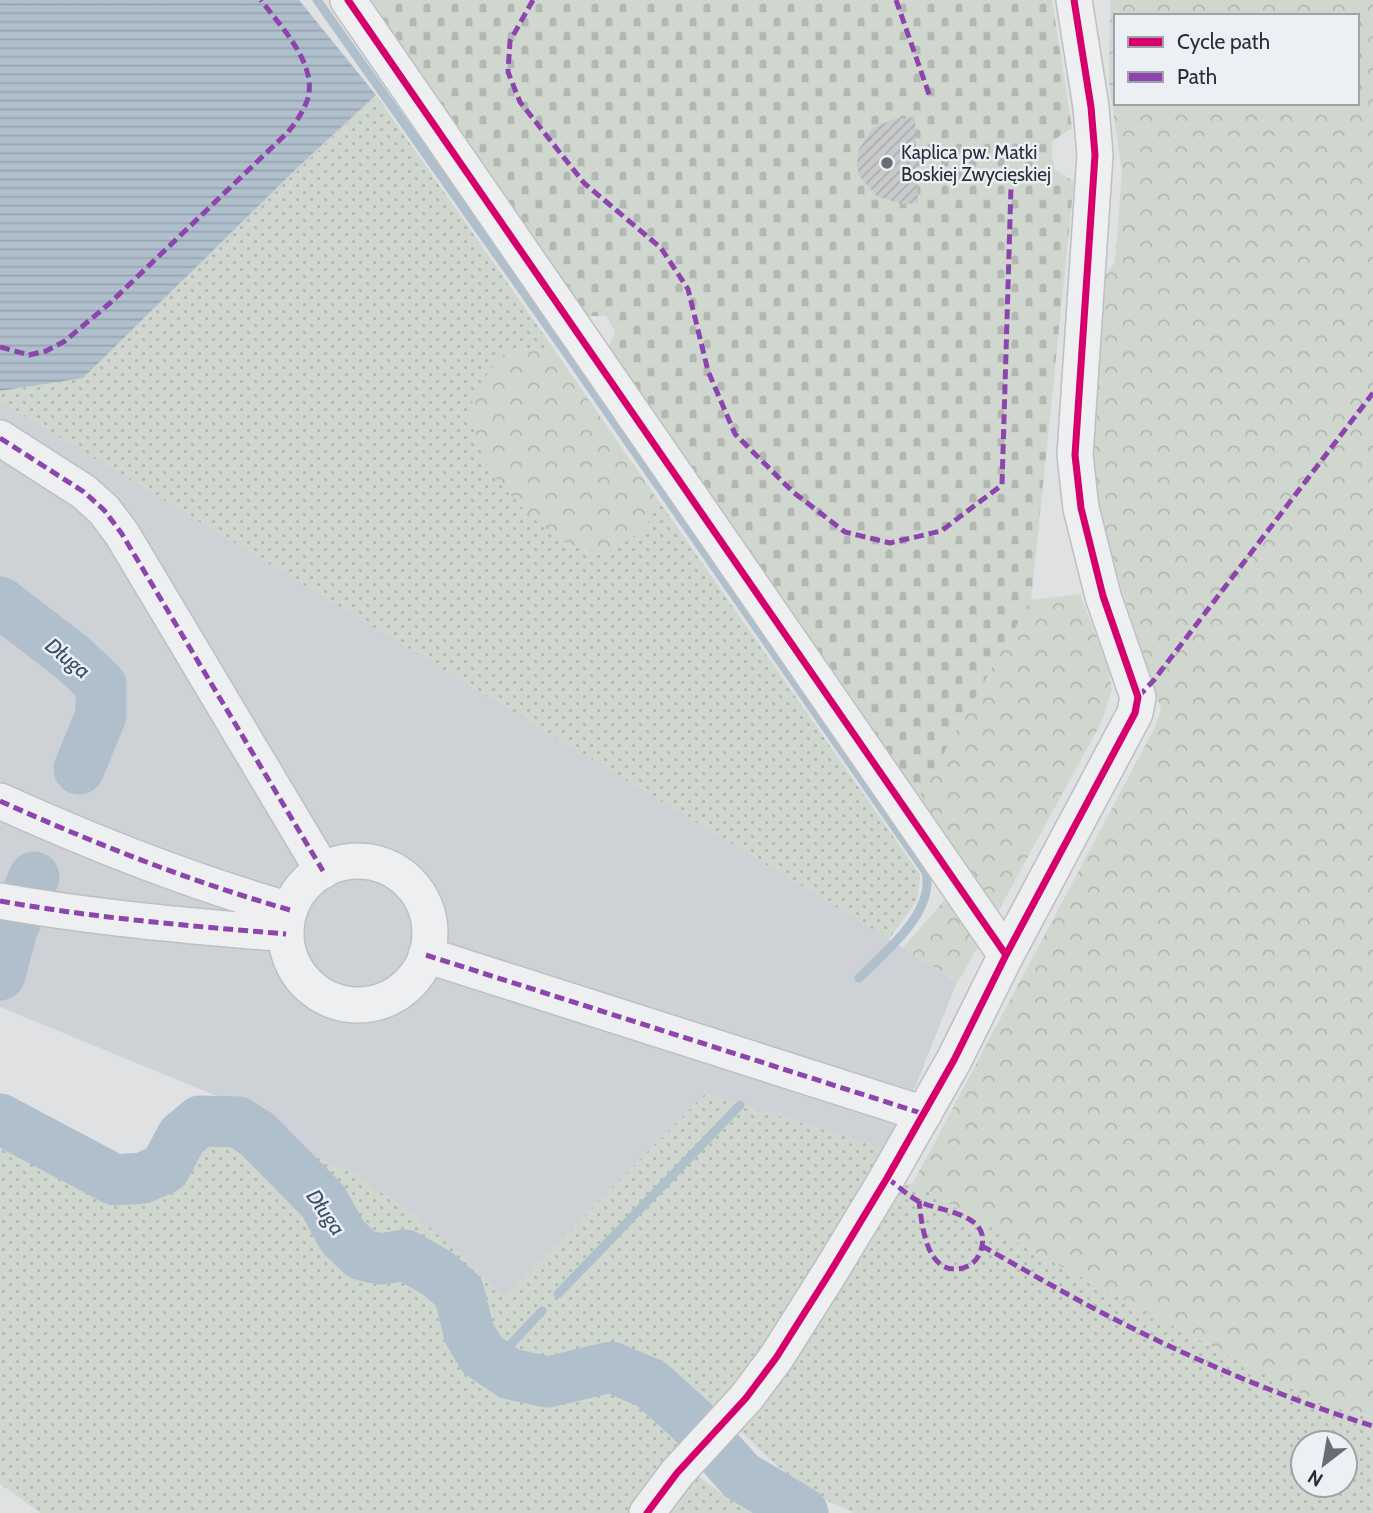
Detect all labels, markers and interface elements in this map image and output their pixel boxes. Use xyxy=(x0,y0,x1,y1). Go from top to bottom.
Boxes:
legend xyxy=(1114,14,1359,105)
text: Cycle path xyxy=(1177,29,1270,54)
text: Path xyxy=(1177,64,1217,89)
place label: Kaplica pw. Matki Boskiej Zwycięskiej xyxy=(901,141,1051,186)
marker: Kaplica pw. Matki Boskiej Zwycięskiej xyxy=(879,155,895,171)
water label: Długa xyxy=(41,632,95,684)
water label: Długa xyxy=(301,1184,351,1240)
north arrow xyxy=(1289,1429,1359,1499)
text: N xyxy=(1304,1465,1327,1491)

